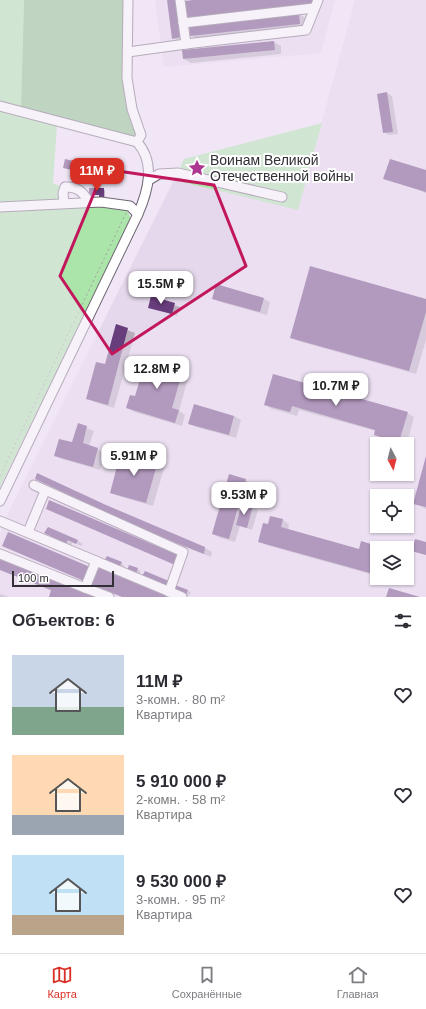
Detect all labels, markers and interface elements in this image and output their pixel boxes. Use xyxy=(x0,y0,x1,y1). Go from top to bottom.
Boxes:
place label: Воинам Великой Отечественной войны xyxy=(210,152,354,184)
pin: 11M ₽ xyxy=(69,158,125,192)
place icon: Воинам Великой Отечественной войны xyxy=(187,158,207,178)
text: 11M ₽ xyxy=(79,163,115,178)
pin: 15.5M ₽ xyxy=(124,271,198,305)
text: 15.5M ₽ xyxy=(137,276,185,291)
pin: 12.8M ₽ xyxy=(120,356,194,390)
text: 12.8M ₽ xyxy=(133,361,181,376)
pin: 10.7M ₽ xyxy=(299,373,373,407)
text: 10.7M ₽ xyxy=(312,378,360,393)
north arrow xyxy=(370,437,414,481)
map controls xyxy=(370,437,414,585)
pin: 5.91M ₽ xyxy=(97,443,171,477)
text: 5.91M ₽ xyxy=(110,448,158,463)
pin: 9.53M ₽ xyxy=(207,482,281,516)
text: 9.53M ₽ xyxy=(220,487,268,502)
button: locate xyxy=(370,489,414,533)
button: layers xyxy=(370,541,414,585)
scale bar xyxy=(12,569,114,588)
text: 100 m xyxy=(18,572,49,584)
icon: filters xyxy=(392,610,414,632)
text: Объектов: 6 xyxy=(12,611,115,630)
icon: home xyxy=(44,671,92,719)
text: 11M ₽ xyxy=(136,672,183,691)
icon: heart xyxy=(392,684,414,706)
text: 3-комн. · 80 m² xyxy=(136,692,225,707)
text: Квартира xyxy=(136,707,192,722)
icon: home xyxy=(44,771,92,819)
text: 5 910 000 ₽ xyxy=(136,772,226,791)
icon: heart xyxy=(392,784,414,806)
text: 2-комн. · 58 m² xyxy=(136,792,225,807)
text: Квартира xyxy=(136,807,192,822)
icon: home xyxy=(44,871,92,919)
text: 9 530 000 ₽ xyxy=(136,872,226,891)
icon: heart xyxy=(392,884,414,906)
text: 3-комн. · 95 m² xyxy=(136,892,225,907)
text: Квартира xyxy=(136,907,192,922)
tab: Карта xyxy=(47,964,77,1000)
tab: Сохранённые xyxy=(172,964,242,1000)
tab: Главная xyxy=(337,964,379,1000)

